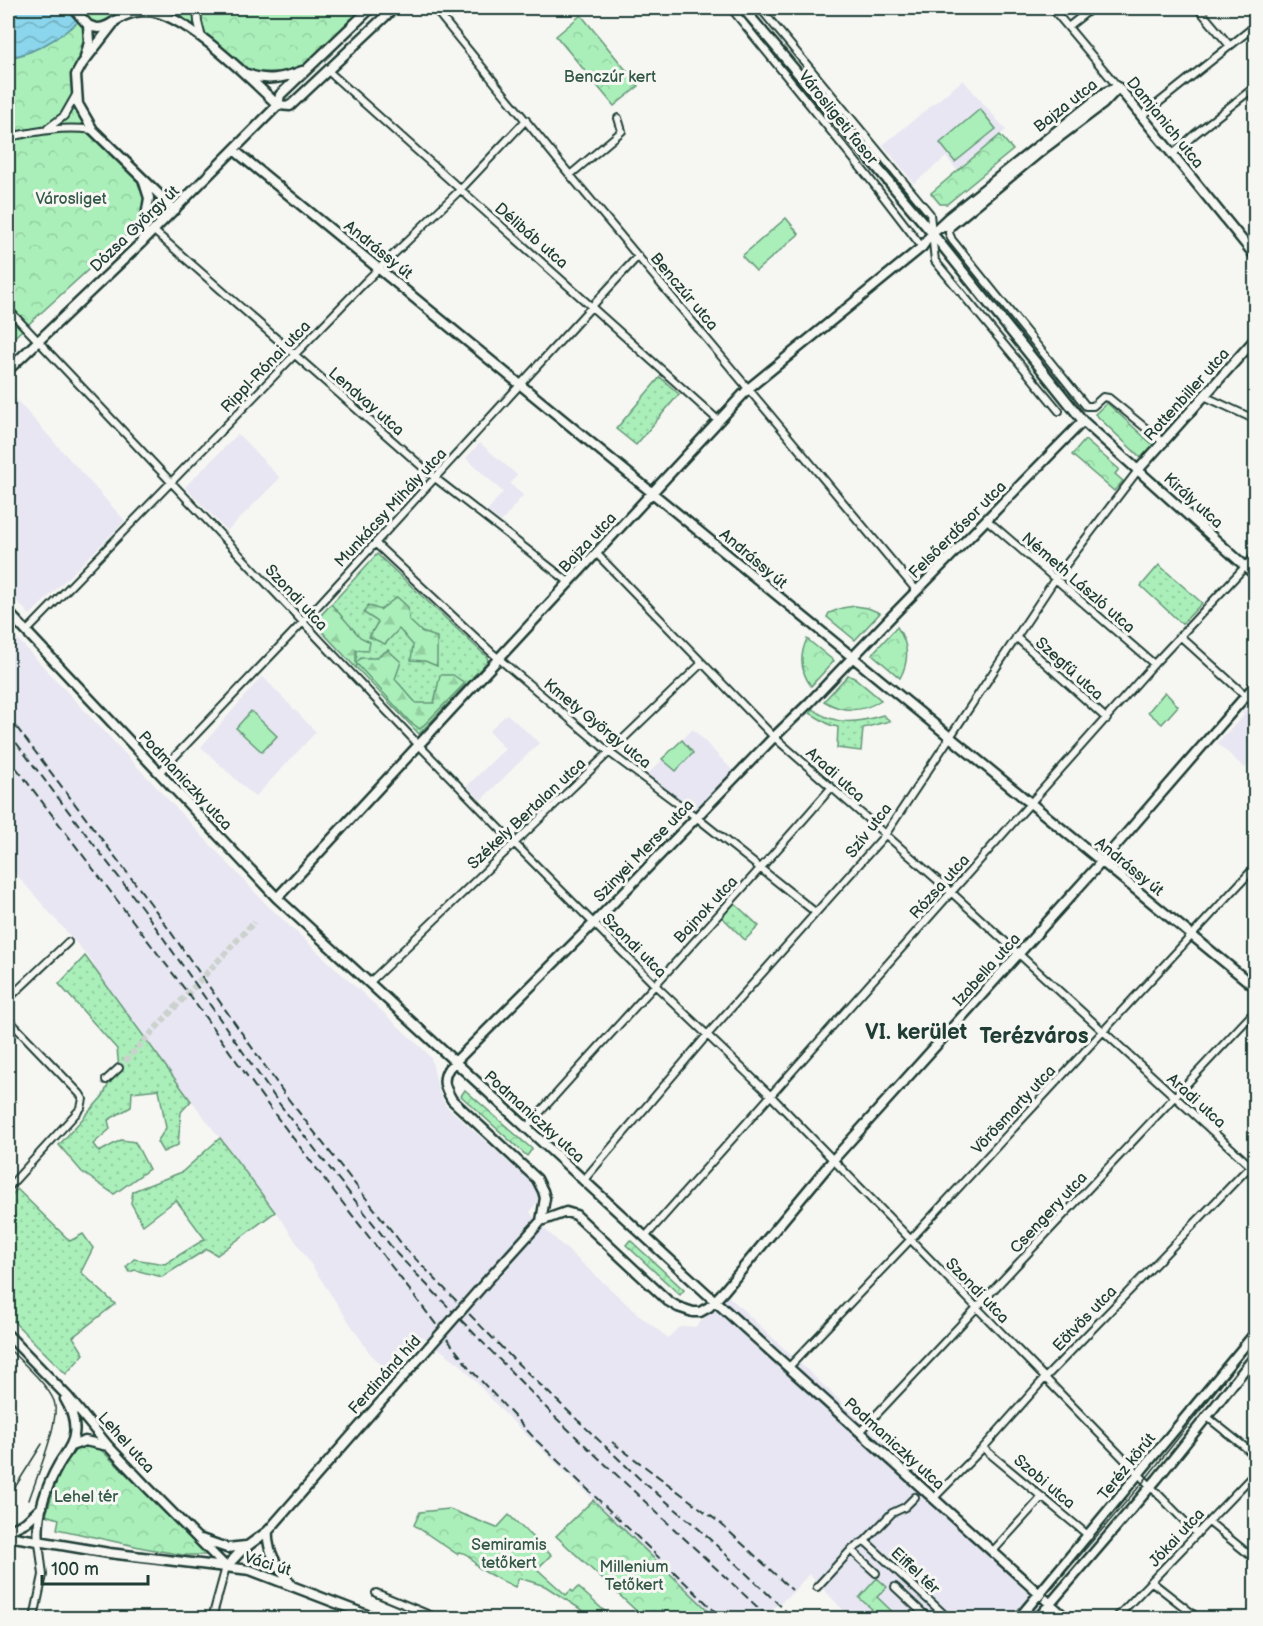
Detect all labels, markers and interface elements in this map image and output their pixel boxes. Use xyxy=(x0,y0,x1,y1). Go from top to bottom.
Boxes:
street label: Városligeti fasor xyxy=(794,67,882,169)
park label: Benczúr kert xyxy=(564,68,656,87)
street label: Damjanich utca xyxy=(1122,73,1207,172)
street label: Bajza utca xyxy=(1030,75,1102,137)
street label: Dózsa György út xyxy=(87,182,183,276)
park label: Városliget xyxy=(35,190,107,209)
street label: Délibáb utca xyxy=(491,199,571,273)
street label: Andrássy út xyxy=(340,217,416,284)
street label: Benczúr utca xyxy=(646,249,722,335)
street label: Rippl-Rónai utca xyxy=(217,317,315,417)
street label: Rottenbiller utca xyxy=(1140,345,1234,445)
street label: Lendvay utca xyxy=(324,364,408,440)
street label: Munkácsy Mihály utca xyxy=(331,445,451,572)
street label: Király utca xyxy=(1159,469,1227,533)
street label: Felsőerdősor utca xyxy=(905,477,1011,583)
street label: Bajza utca xyxy=(555,509,621,577)
street label: Andrássy út xyxy=(715,525,791,593)
street label: Németh László utca xyxy=(1018,529,1138,637)
street label: Szondi utca xyxy=(261,561,331,635)
street label: Szegfű utca xyxy=(1031,634,1107,705)
street label: Kmety György utca xyxy=(540,675,654,773)
street label: Podmaniczky utca xyxy=(134,728,236,834)
street label: Aradi utca xyxy=(802,744,868,806)
street label: Székely Bertalan utca xyxy=(464,754,590,874)
street label: Szinyei Merse utca xyxy=(590,796,698,906)
street label: Szív utca xyxy=(842,800,896,862)
street label: Andrássy út xyxy=(1091,834,1167,901)
street label: Rózsa utca xyxy=(906,851,974,923)
street label: Bajnok utca xyxy=(670,872,742,948)
street label: Szondi utca xyxy=(598,910,670,982)
street label: Izabella utca xyxy=(950,930,1025,1010)
district label: VI. kerület xyxy=(865,1019,968,1046)
district label: Terézváros xyxy=(979,1023,1089,1050)
street label: Vörösmarty utca xyxy=(968,1062,1060,1158)
street label: Podmaniczky utca xyxy=(480,1067,588,1167)
street label: Aradi utca xyxy=(1163,1070,1229,1132)
street label: Csengery utca xyxy=(1006,1168,1092,1258)
street label: Szondi utca xyxy=(941,1254,1013,1328)
street label: Eötvös utca xyxy=(1049,1282,1121,1356)
street label: Ferdinánd híd xyxy=(345,1332,425,1418)
street label: Podmaniczky utca xyxy=(840,1394,948,1494)
street label: Lehel utca xyxy=(94,1409,158,1477)
street label: Teréz körút xyxy=(1094,1430,1160,1504)
street label: Szobi utca xyxy=(1010,1451,1079,1513)
park label: Lehel tér xyxy=(54,1488,118,1507)
street label: Jókai utca xyxy=(1145,1505,1209,1571)
park label: Semiramis tetőkert xyxy=(471,1536,547,1573)
street label: Eiffel tér xyxy=(887,1544,943,1599)
scale bar xyxy=(42,1548,148,1586)
street label: Váci út xyxy=(242,1548,293,1581)
park label: Millenium Tetőkert xyxy=(600,1558,668,1595)
text: 100 m xyxy=(51,1559,99,1580)

